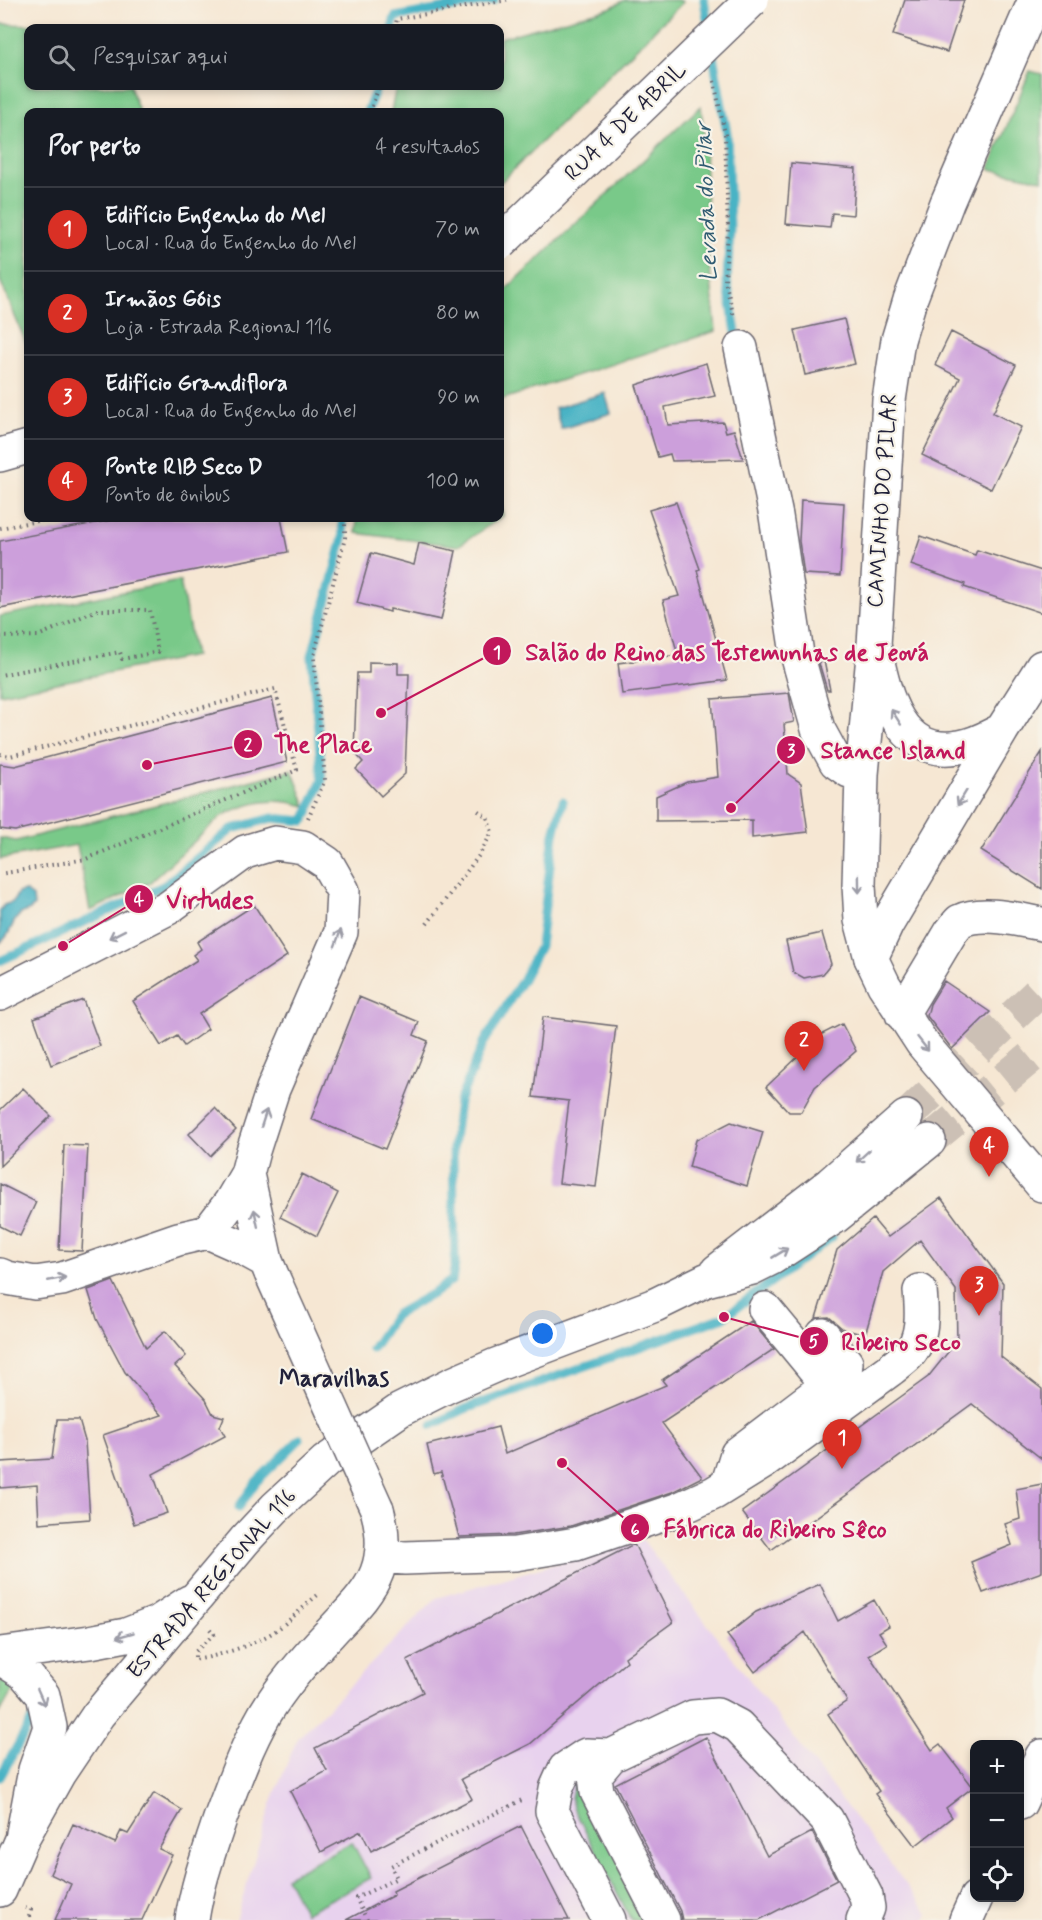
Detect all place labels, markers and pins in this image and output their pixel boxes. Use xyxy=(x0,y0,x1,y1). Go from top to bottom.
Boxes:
callout: Salão do Reino das Testemunhas de Jeová xyxy=(482,630,942,672)
callout: The Place xyxy=(233,723,383,765)
callout: Stance Island xyxy=(776,729,979,771)
callout: Virtudes xyxy=(124,878,266,920)
pin: 2 xyxy=(784,1022,824,1071)
pin: 4 xyxy=(970,1128,1008,1177)
pin: 3 xyxy=(960,1266,998,1316)
callout: Ribeiro Seco xyxy=(799,1320,973,1362)
pin: 1 xyxy=(822,1420,862,1469)
callout: Fábrica do Ribeiro Sêco xyxy=(620,1507,899,1549)

